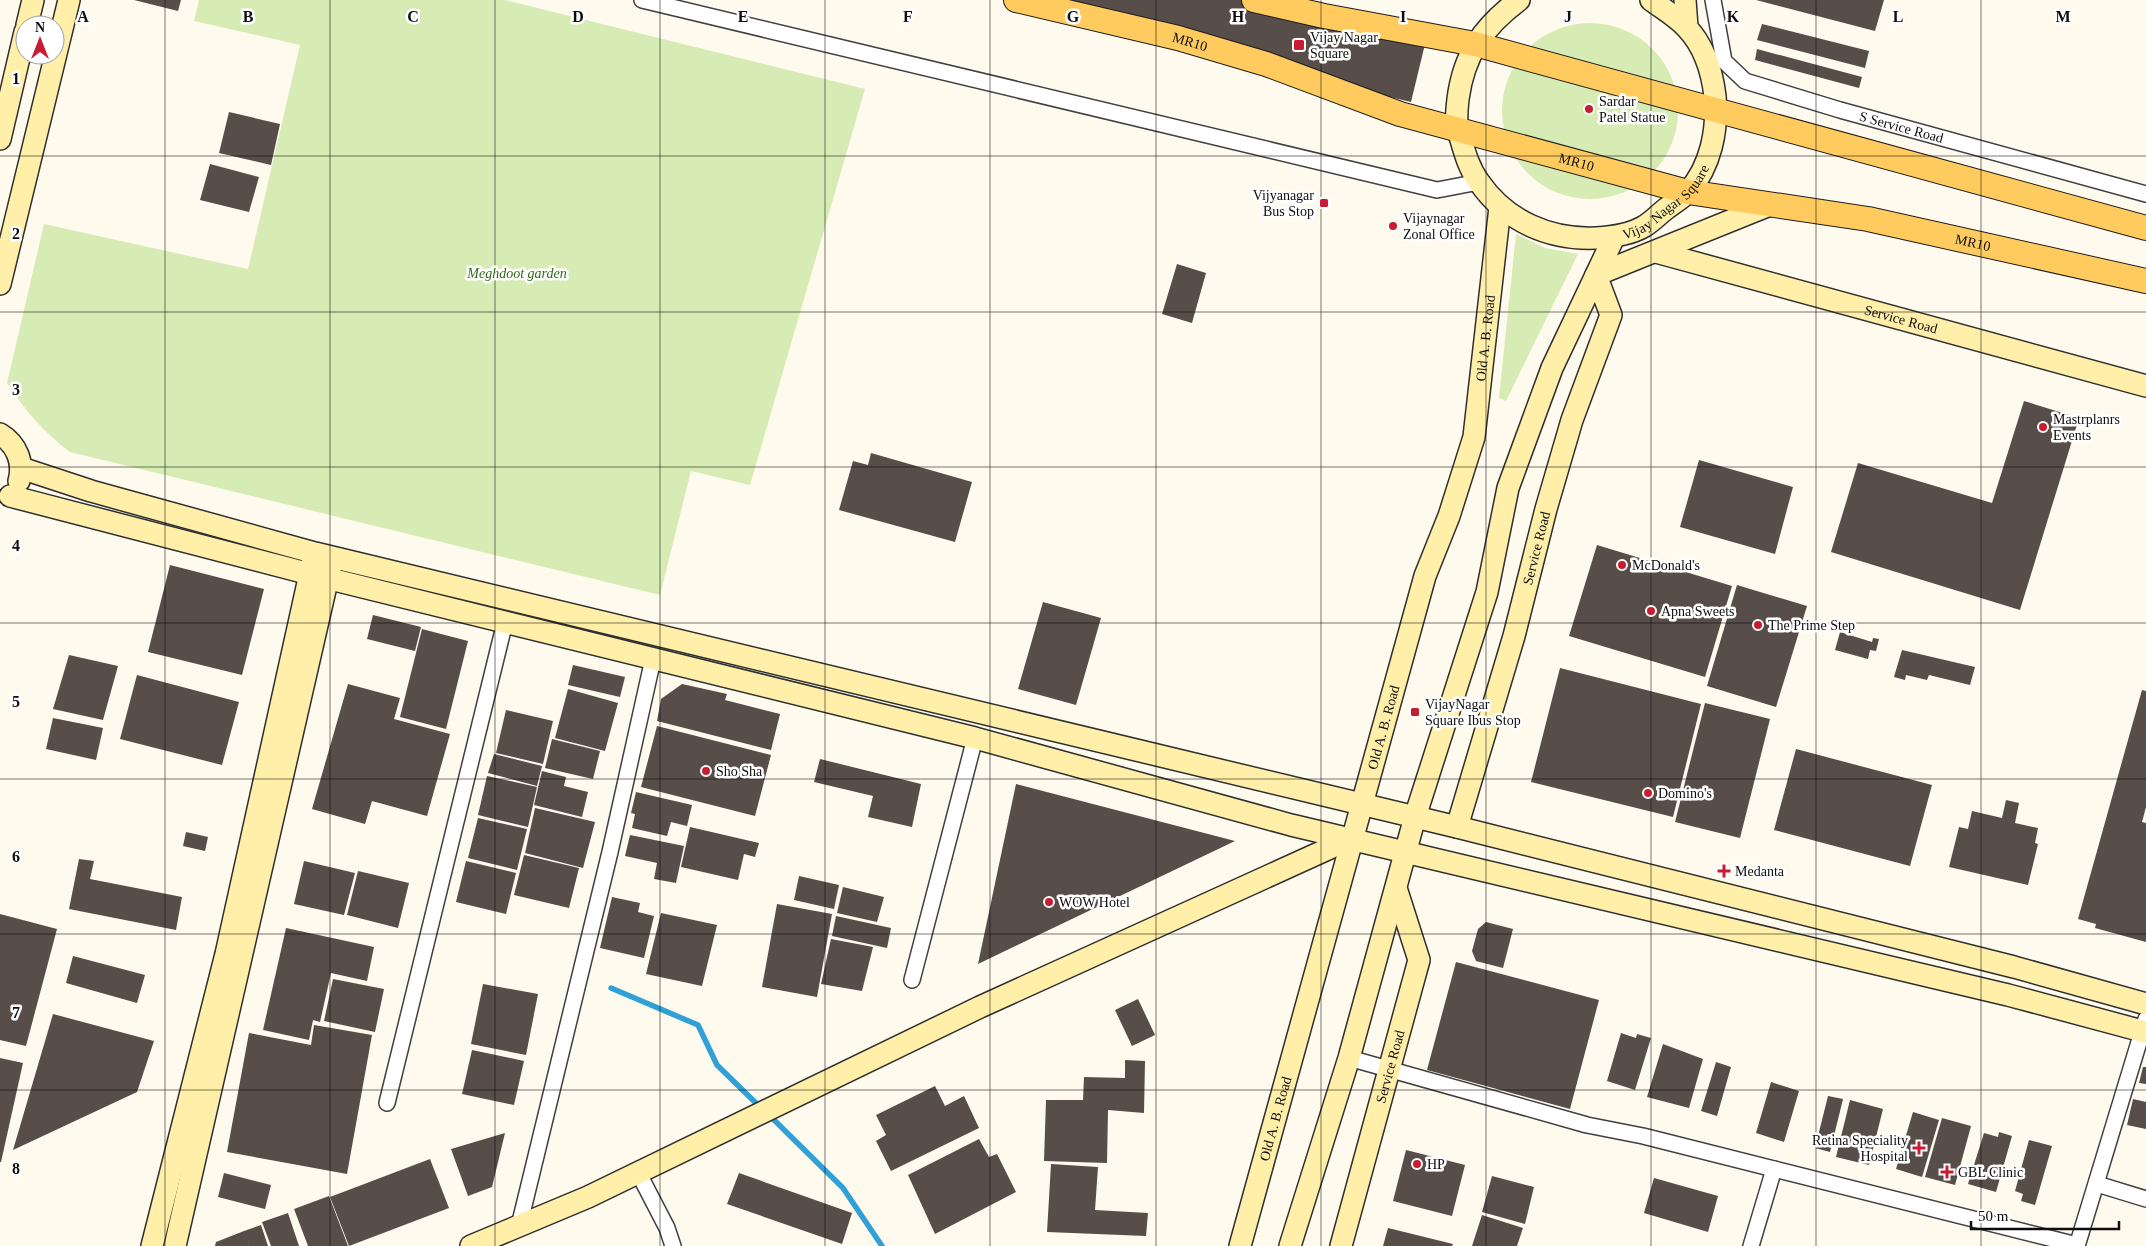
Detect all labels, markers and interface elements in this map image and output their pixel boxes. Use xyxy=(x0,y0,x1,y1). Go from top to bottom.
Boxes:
text: A xyxy=(77,8,89,25)
text: B xyxy=(243,8,254,25)
text: C xyxy=(407,8,419,25)
text: D xyxy=(572,8,584,25)
text: E xyxy=(738,8,748,25)
text: F xyxy=(903,8,913,25)
text: G xyxy=(1067,8,1080,25)
text: H xyxy=(1232,8,1245,25)
text: I xyxy=(1400,8,1406,25)
text: J xyxy=(1564,8,1572,25)
text: K xyxy=(1727,8,1740,25)
text: L xyxy=(1893,8,1903,25)
text: M xyxy=(2055,8,2071,25)
north arrow xyxy=(15,15,65,65)
text: N xyxy=(35,20,45,35)
street label: MR10 xyxy=(1171,30,1209,54)
place label: Vijay Nagar Square xyxy=(1310,30,1378,61)
marker: Vijay Nagar Square xyxy=(1292,38,1306,52)
text: 1 xyxy=(12,70,20,87)
place label: Sardar Patel Statue xyxy=(1599,94,1666,125)
marker: Sardar Patel Statue xyxy=(1583,103,1595,115)
street label: S Service Road xyxy=(1858,109,1945,146)
street label: MR10 xyxy=(1557,150,1596,174)
street label: Vijay Nagar Square xyxy=(1621,163,1712,242)
place label: Vijyanagar Bus Stop xyxy=(1253,188,1314,219)
marker: Vijyanagar Bus Stop xyxy=(1318,197,1330,209)
place label: Vijaynagar Zonal Office xyxy=(1403,211,1475,242)
marker: Vijaynagar Zonal Office xyxy=(1387,220,1399,232)
text: 2 xyxy=(12,225,20,242)
street label: MR10 xyxy=(1954,232,1992,254)
park label: Meghdoot garden xyxy=(466,266,567,281)
street label: Old A. B. Road xyxy=(1473,294,1498,382)
street label: Service Road xyxy=(1863,302,1939,337)
text: 3 xyxy=(12,381,20,398)
place label: Mastrplanrs Events xyxy=(2053,412,2120,443)
marker: Mastrplanrs Events xyxy=(2037,421,2049,433)
street label: Service Road xyxy=(1520,510,1553,586)
text: 4 xyxy=(12,537,20,554)
place label: McDonald's xyxy=(1632,558,1700,573)
marker: McDonald's xyxy=(1616,559,1628,571)
place label: Apna Sweets xyxy=(1661,604,1735,619)
marker: Apna Sweets xyxy=(1645,605,1657,617)
place label: The Prime Step xyxy=(1768,618,1855,633)
marker: The Prime Step xyxy=(1752,619,1764,631)
street label: Old A. B. Road xyxy=(1365,684,1402,771)
text: 5 xyxy=(12,693,20,710)
place label: VijayNagar Square Ibus Stop xyxy=(1425,697,1521,728)
marker: VijayNagar Square Ibus Stop xyxy=(1409,706,1421,718)
place label: Sho Sha xyxy=(716,764,763,779)
marker: Sho Sha xyxy=(700,765,712,777)
place label: Domino's xyxy=(1658,786,1712,801)
marker: Domino's xyxy=(1642,787,1654,799)
text: 6 xyxy=(12,848,20,865)
marker: Medanta xyxy=(1717,864,1731,878)
place label: Medanta xyxy=(1735,864,1785,879)
place label: WOW Hotel xyxy=(1059,895,1130,910)
marker: WOW Hotel xyxy=(1043,896,1055,908)
text: 7 xyxy=(12,1004,20,1021)
street label: Service Road xyxy=(1373,1028,1408,1105)
street label: Old A. B. Road xyxy=(1257,1075,1294,1163)
place label: Retina Speciality Hospital xyxy=(1812,1133,1908,1164)
marker: Retina Speciality Hospital xyxy=(1912,1141,1926,1155)
place label: HP xyxy=(1427,1157,1445,1172)
marker: HP xyxy=(1411,1158,1423,1170)
text: 8 xyxy=(12,1160,20,1177)
marker: GBL Clinic xyxy=(1940,1165,1954,1179)
place label: GBL Clinic xyxy=(1958,1165,2023,1180)
scale bar xyxy=(1971,1198,2118,1230)
text: 50 m xyxy=(1978,1208,2009,1224)

